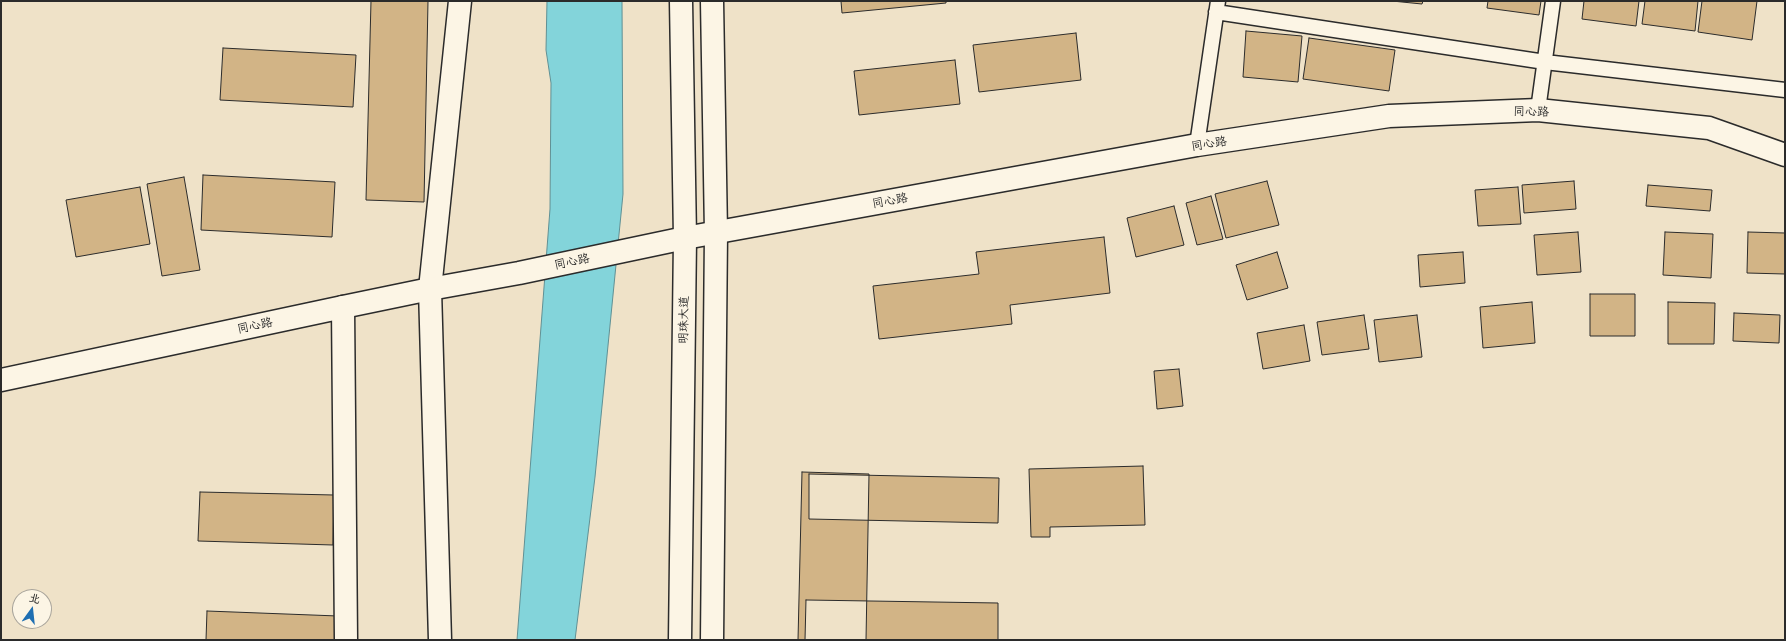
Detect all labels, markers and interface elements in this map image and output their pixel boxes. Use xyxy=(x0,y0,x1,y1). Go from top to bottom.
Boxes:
street label: 同心路 xyxy=(1513,104,1549,120)
street label: 同心路 xyxy=(1190,134,1228,154)
street label: 同心路 xyxy=(871,191,909,211)
street label: 同心路 xyxy=(553,251,591,273)
street label: 明珠大道 xyxy=(676,296,692,344)
street label: 同心路 xyxy=(236,315,274,337)
north arrow xyxy=(12,589,52,629)
text: 北 xyxy=(28,590,42,607)

